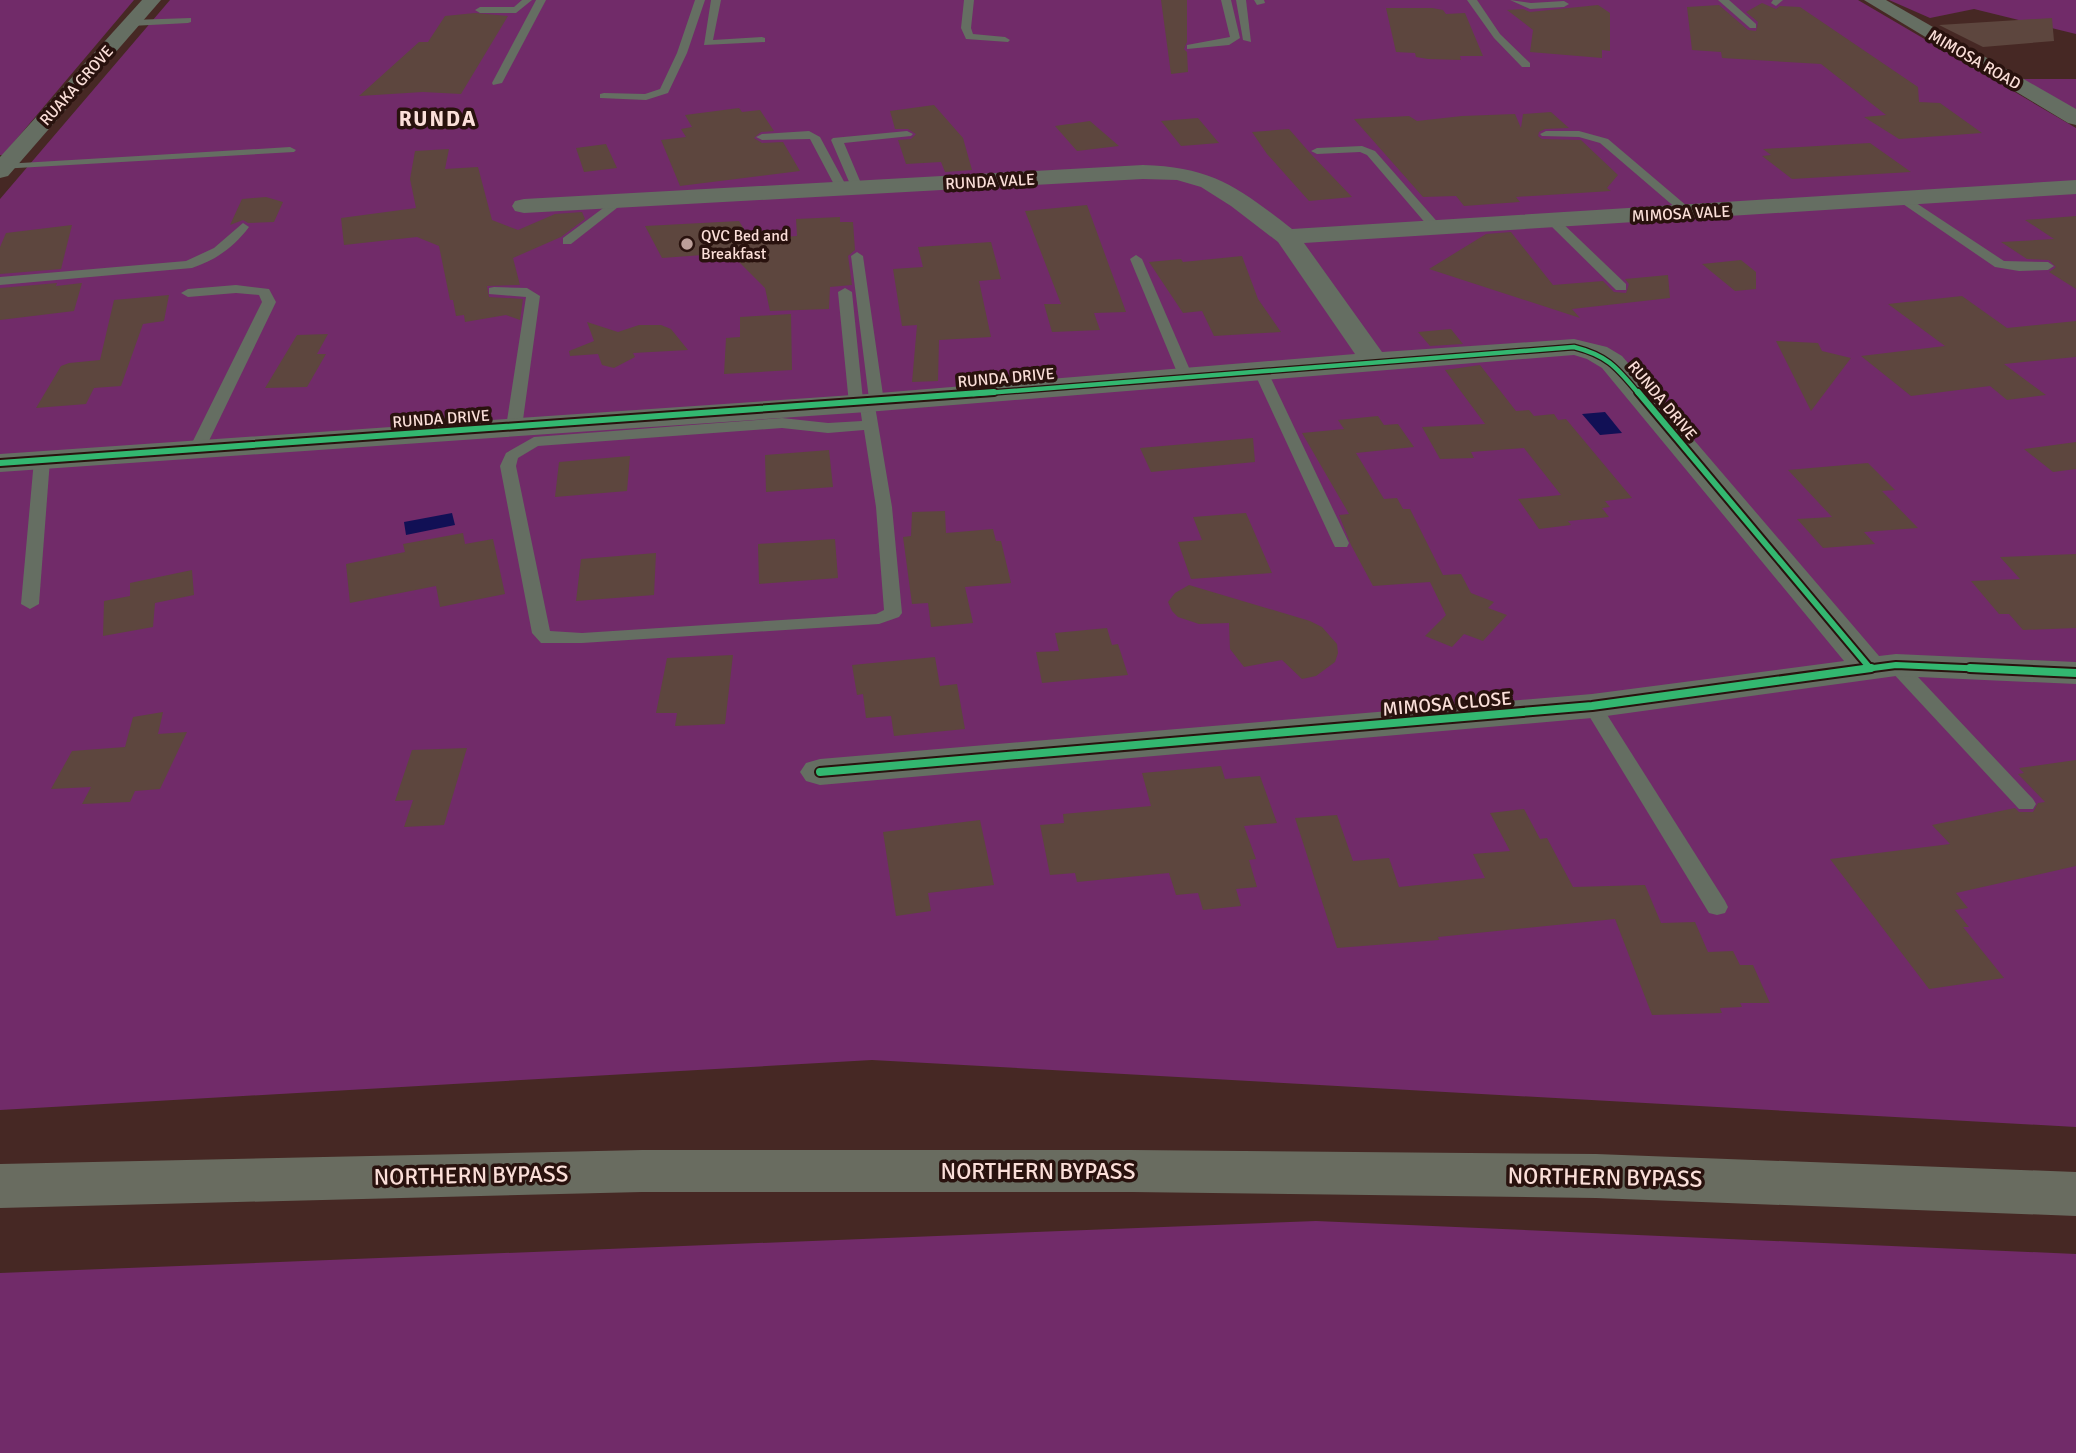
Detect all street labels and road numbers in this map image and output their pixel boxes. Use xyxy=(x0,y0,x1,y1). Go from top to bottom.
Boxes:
street label: MIMOSA ROAD xyxy=(1925,25,2024,94)
street label: RUAKA GROVE xyxy=(36,42,118,130)
street label: RUNDA VALE xyxy=(945,170,1035,194)
street label: MIMOSA VALE xyxy=(1631,201,1731,227)
street label: RUNDA DRIVE xyxy=(1623,357,1701,444)
street label: RUNDA DRIVE xyxy=(957,364,1055,392)
street label: RUNDA DRIVE xyxy=(392,406,490,432)
street label: MIMOSA CLOSE xyxy=(1381,686,1513,722)
street label: NORTHERN BYPASS xyxy=(941,1157,1135,1186)
street label: NORTHERN BYPASS xyxy=(373,1159,569,1192)
street label: NORTHERN BYPASS xyxy=(1507,1161,1703,1194)

